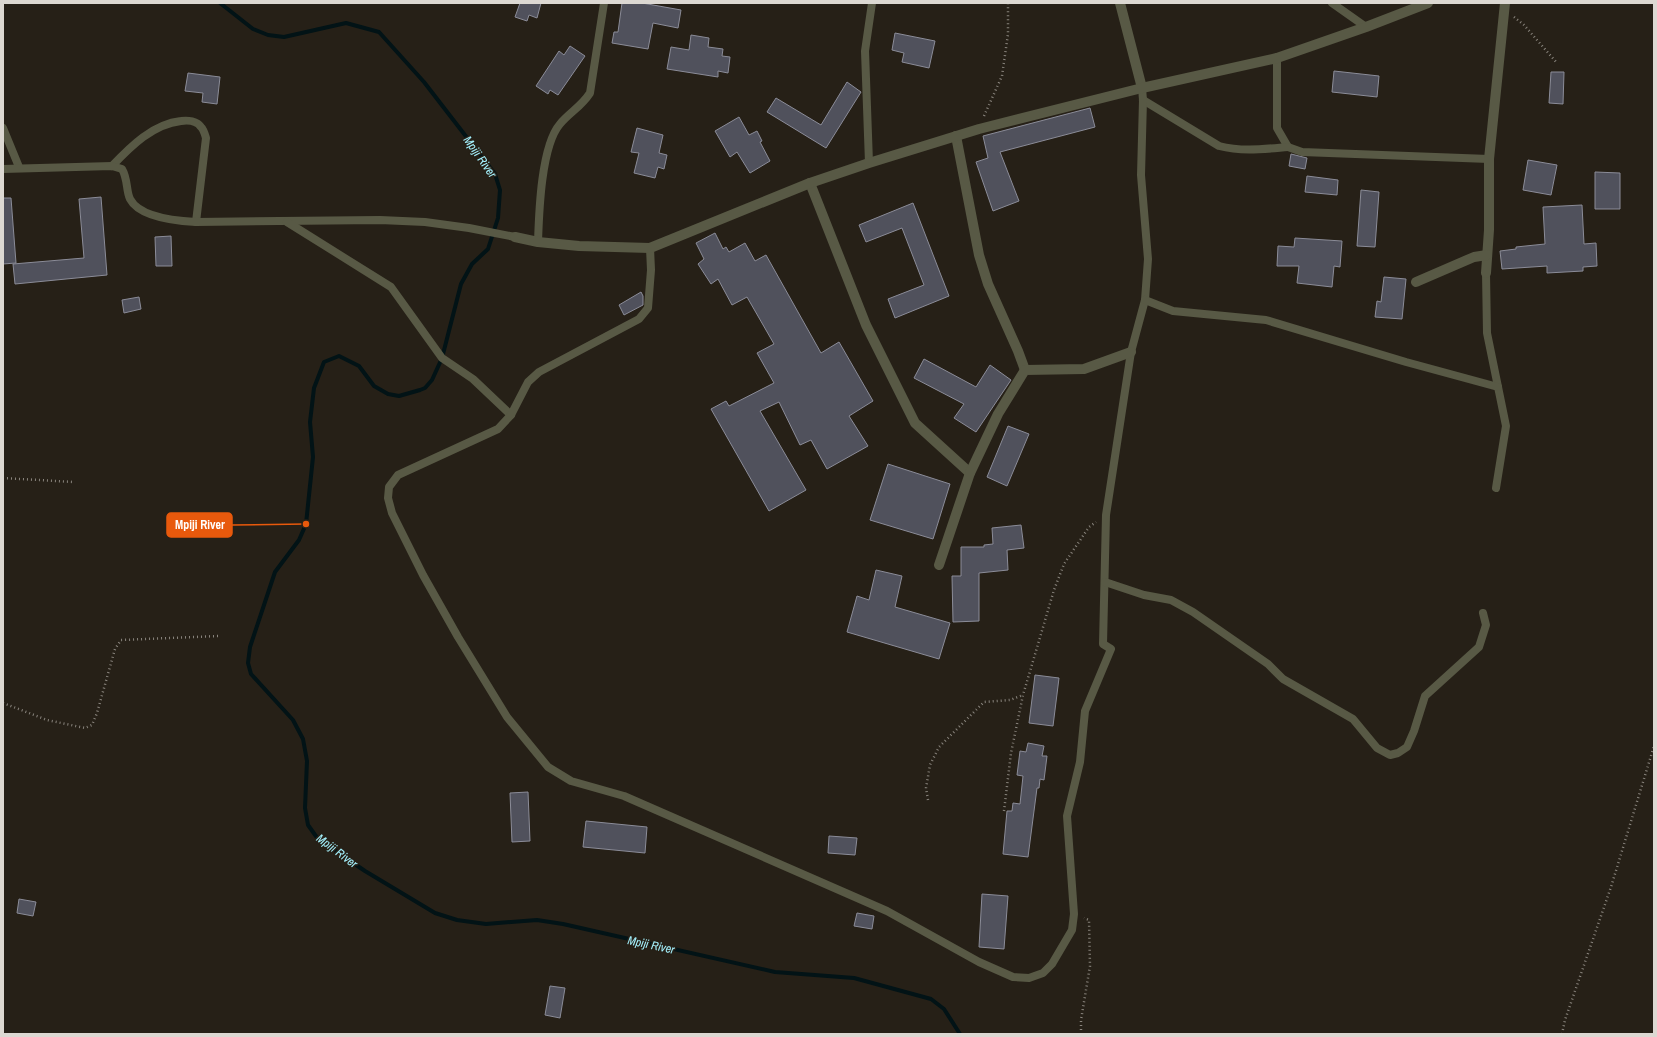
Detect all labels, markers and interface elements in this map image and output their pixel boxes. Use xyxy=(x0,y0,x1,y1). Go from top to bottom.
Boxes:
water label: Mpiji River xyxy=(460,133,501,182)
callout: Mpiji River xyxy=(167,513,232,537)
text: Mpiji River xyxy=(175,517,225,533)
water label: Mpiji River xyxy=(313,830,361,872)
water label: Mpiji River xyxy=(626,932,677,958)

